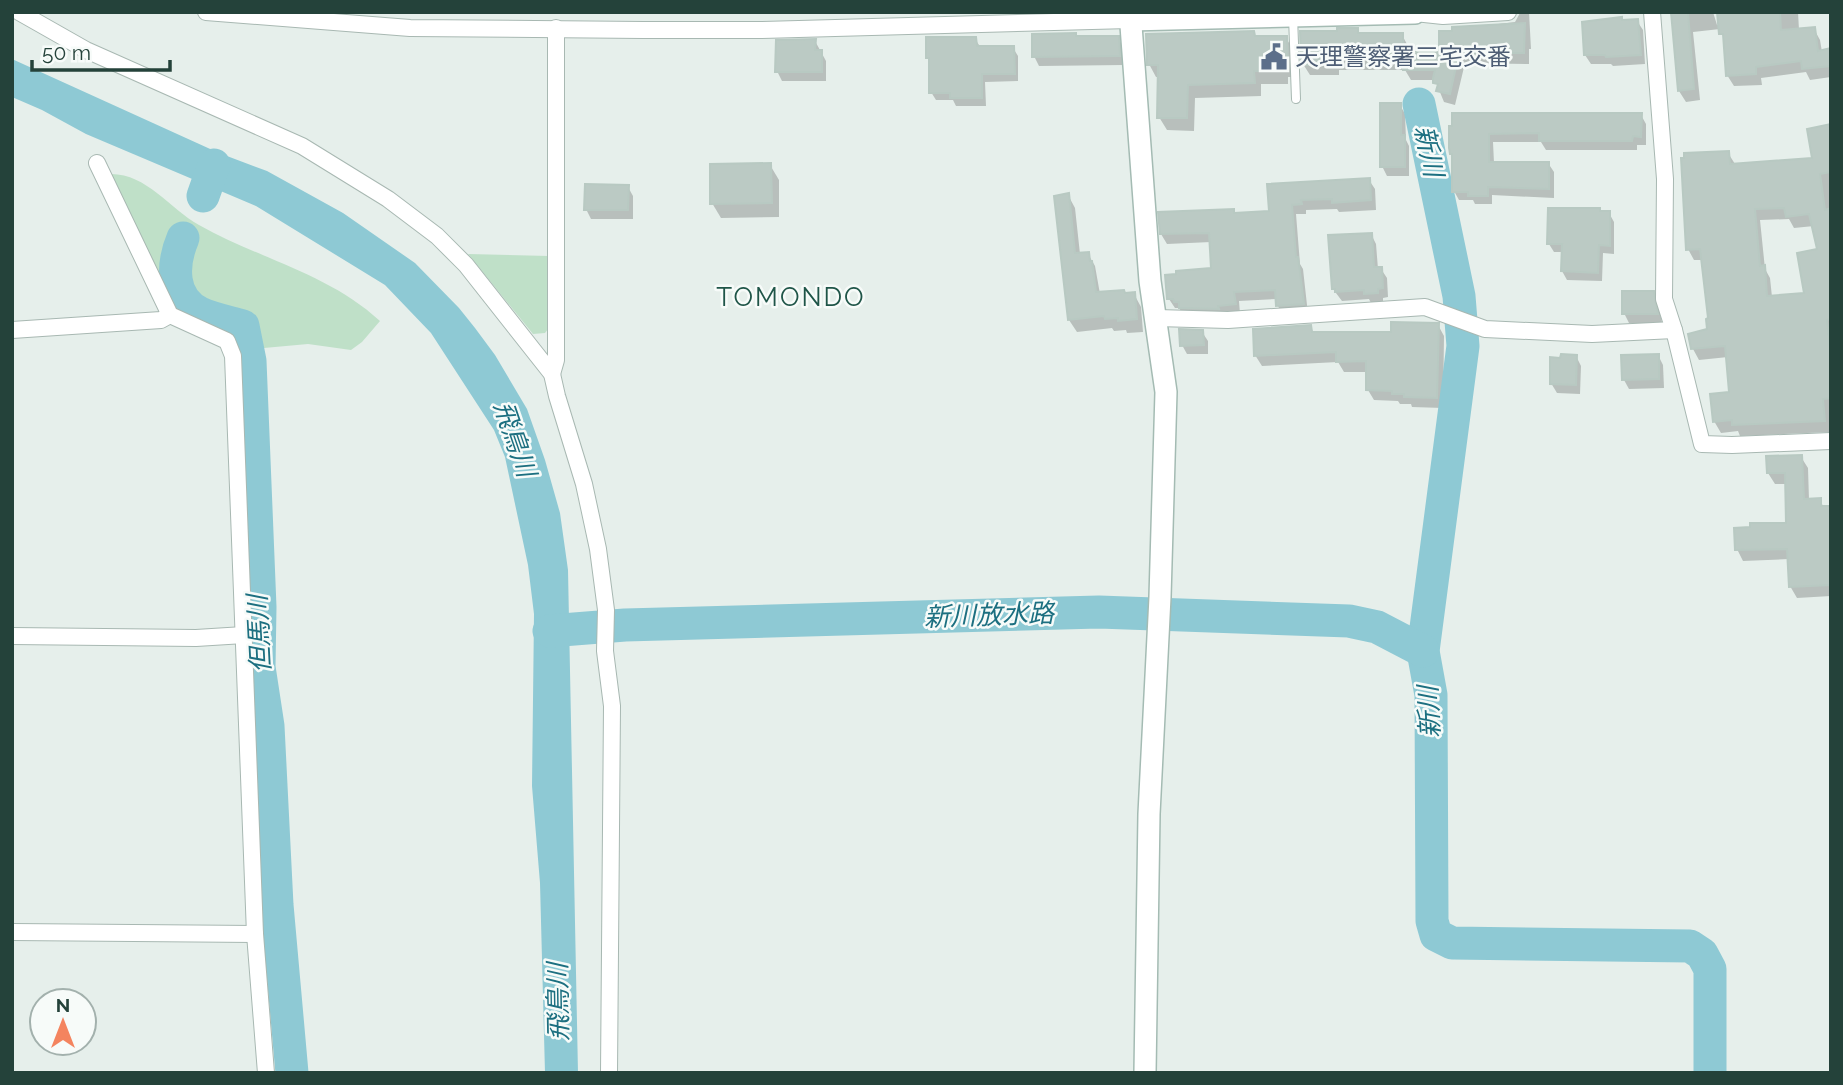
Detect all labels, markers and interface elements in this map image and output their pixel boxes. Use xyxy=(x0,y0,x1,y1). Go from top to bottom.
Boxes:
scale bar xyxy=(32,28,170,72)
text: 50 m xyxy=(42,40,91,65)
public building icon: 天理警察署三宅交番 xyxy=(1259,42,1289,72)
place label: 天理警察署三宅交番 xyxy=(1295,42,1511,71)
water label: 新川 xyxy=(1409,122,1450,182)
district label: TOMONDO xyxy=(716,282,866,312)
water label: 飛鳥川 xyxy=(488,397,543,484)
water label: 但馬川 xyxy=(242,591,276,674)
water label: 新川放水路 xyxy=(924,598,1056,632)
water label: 新川 xyxy=(1413,682,1445,739)
water label: 飛鳥川 xyxy=(542,960,574,1041)
north arrow xyxy=(28,987,98,1057)
text: N xyxy=(56,994,70,1016)

